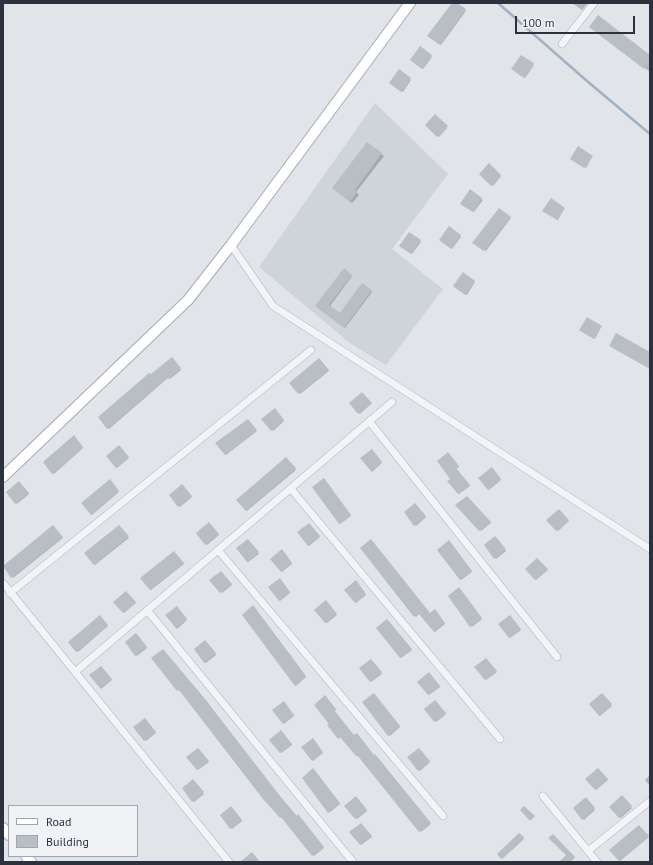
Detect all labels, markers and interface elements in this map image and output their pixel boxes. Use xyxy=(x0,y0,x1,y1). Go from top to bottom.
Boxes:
scale bar xyxy=(517,8,637,34)
text: 100 m xyxy=(522,15,555,30)
legend xyxy=(8,805,138,857)
text: Road xyxy=(46,814,71,829)
text: Building xyxy=(46,834,89,849)

